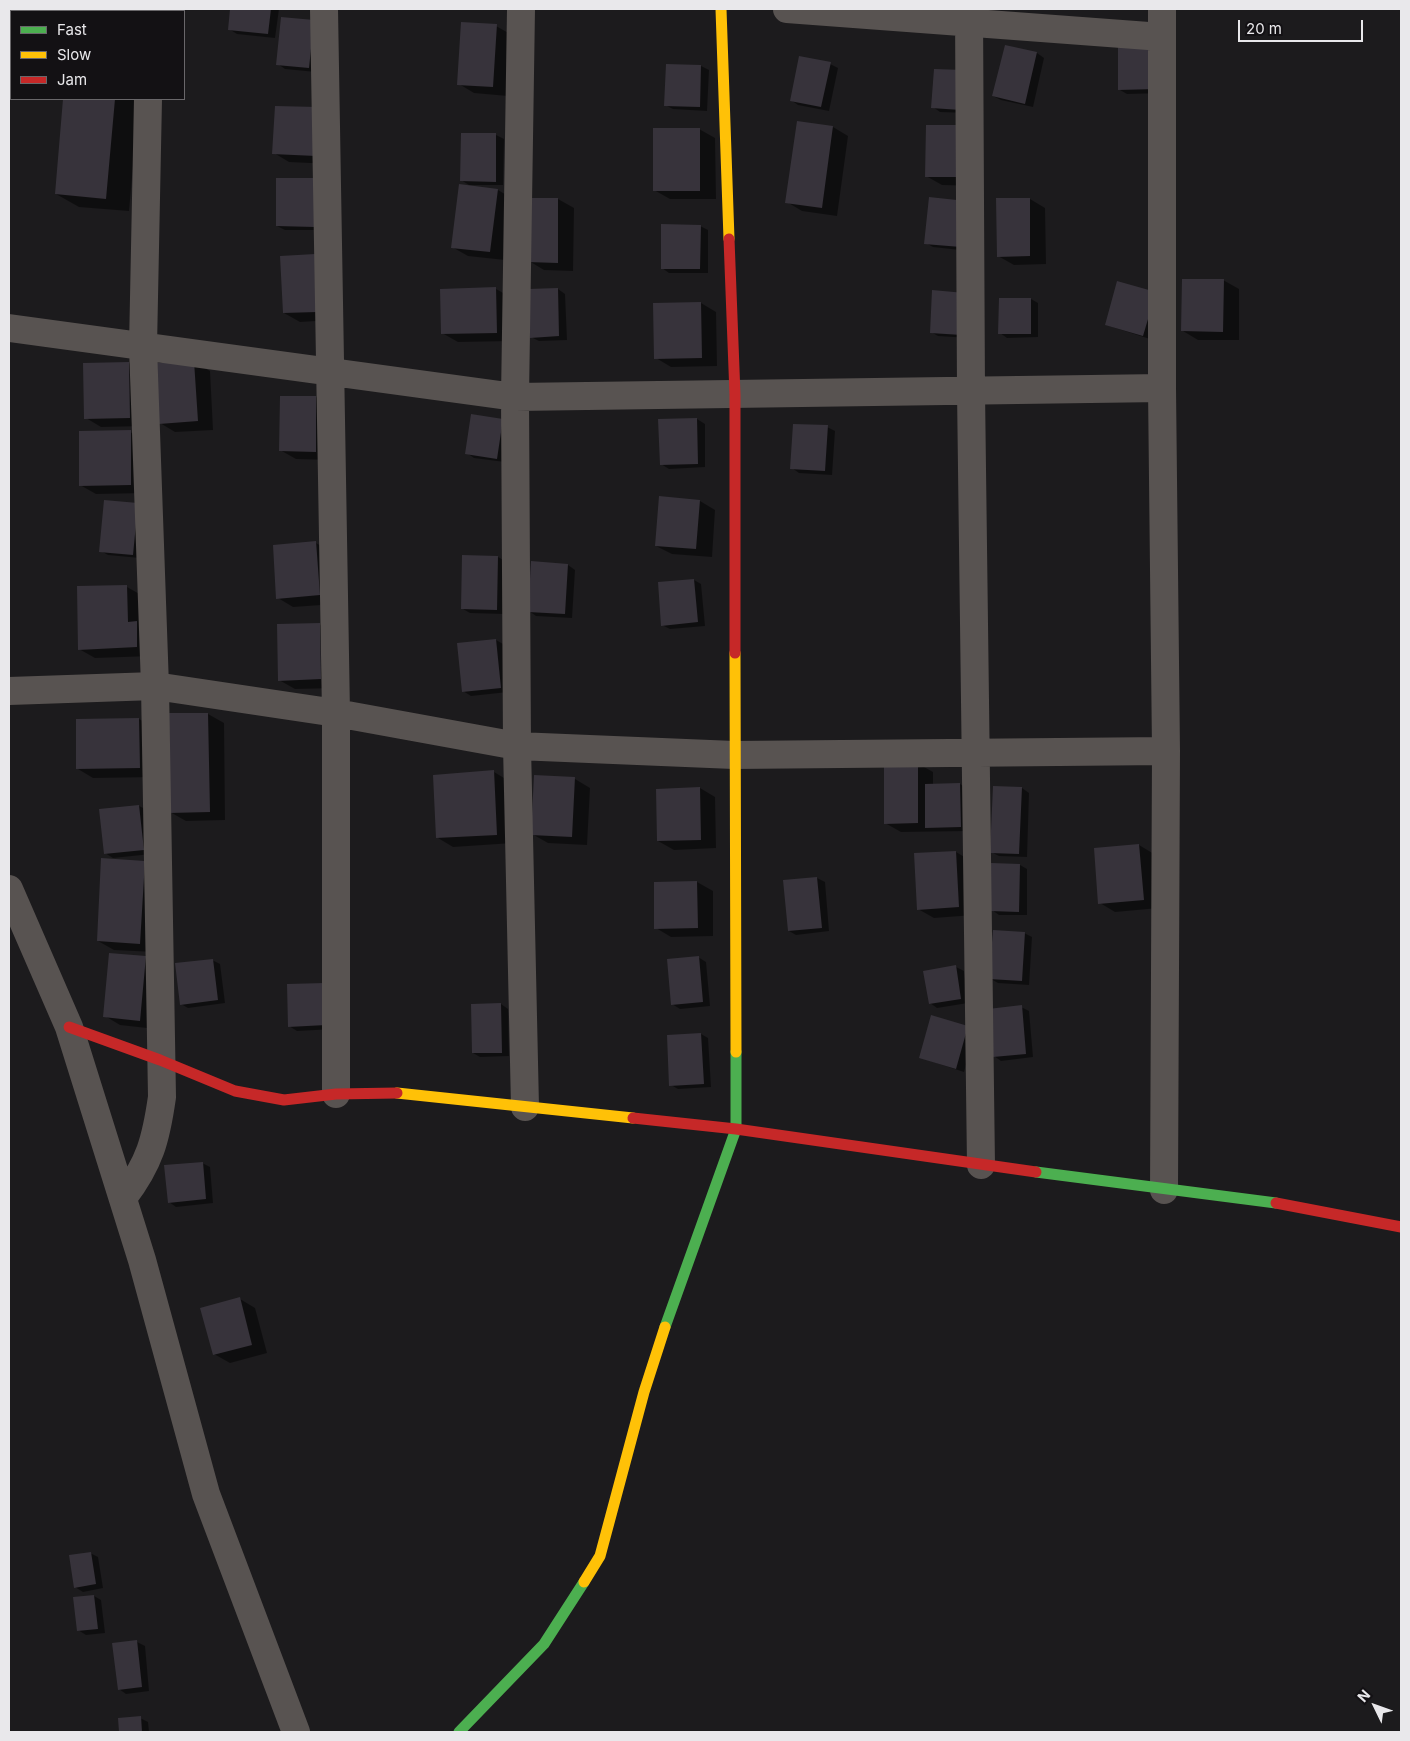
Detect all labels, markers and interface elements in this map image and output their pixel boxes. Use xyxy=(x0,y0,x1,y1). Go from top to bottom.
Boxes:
legend xyxy=(10,10,185,100)
scale bar xyxy=(1240,10,1365,42)
text: 20 m xyxy=(1246,19,1282,38)
text: Fast xyxy=(57,20,87,39)
text: Slow xyxy=(57,45,91,64)
text: Jam xyxy=(57,70,87,89)
north arrow xyxy=(1350,1681,1400,1731)
text: N xyxy=(1354,1686,1373,1705)

